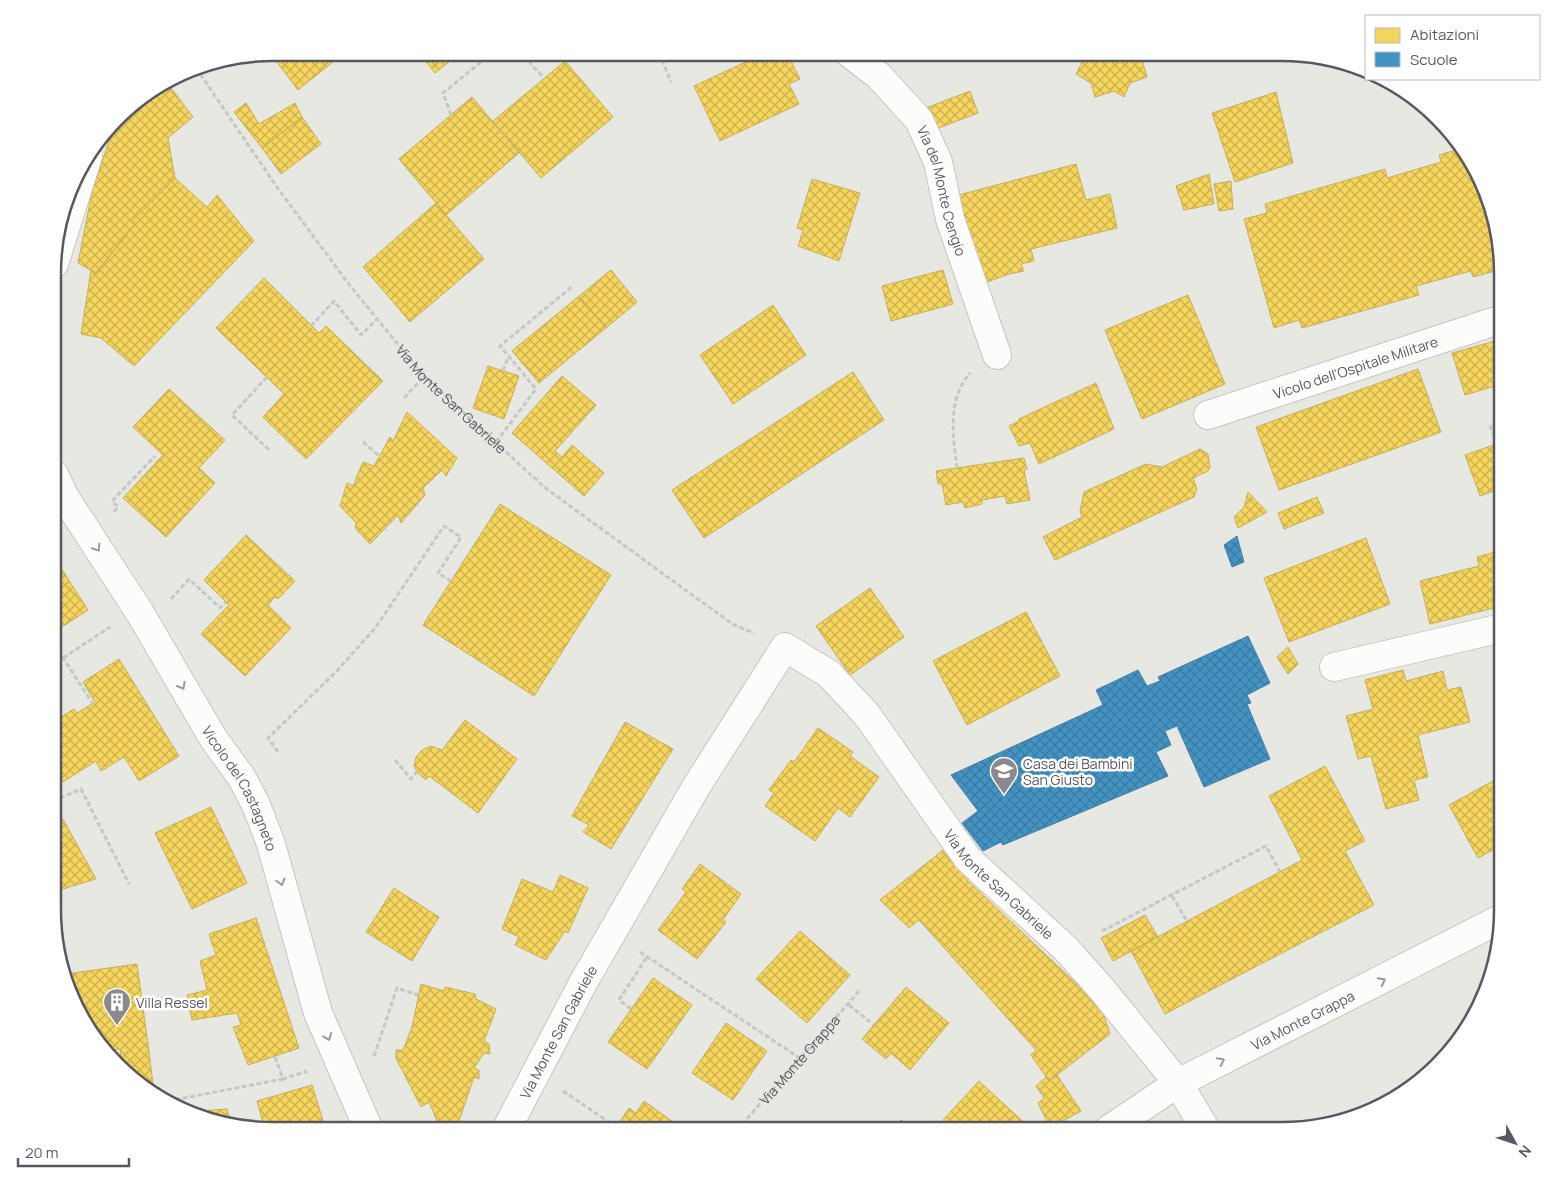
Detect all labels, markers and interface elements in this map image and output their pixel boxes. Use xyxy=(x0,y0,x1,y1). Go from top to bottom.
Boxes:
legend xyxy=(1365,15,1540,80)
text: Abitazioni xyxy=(1410,24,1479,45)
text: Scuole xyxy=(1410,49,1458,70)
street label: Via del Monte Cengio xyxy=(913,122,971,258)
street label: Vicolo dell'Ospitale Militare xyxy=(1271,331,1440,403)
street label: Via Monte San Gabriele xyxy=(392,340,511,457)
one-way arrow xyxy=(91,542,101,551)
one-way arrow xyxy=(176,681,186,690)
street label: Vicolo del Castagneto xyxy=(198,722,282,853)
place label: Casa dei Bambini San Giusto xyxy=(1023,754,1133,789)
school or university icon: Casa dei Bambini San Giusto xyxy=(989,756,1019,795)
street label: Via Monte San Gabriele xyxy=(940,825,1058,943)
one-way arrow xyxy=(275,877,286,886)
street label: Via Monte San Gabriele xyxy=(515,962,601,1102)
one-way arrow xyxy=(1377,977,1386,987)
street label: Via Monte Grappa xyxy=(1248,985,1357,1054)
building icon: Villa Ressel xyxy=(102,987,132,1026)
place label: Villa Ressel xyxy=(136,993,208,1012)
street label: Via Monte Grappa xyxy=(754,1010,844,1108)
one-way arrow xyxy=(322,1032,332,1041)
one-way arrow xyxy=(1216,1057,1225,1067)
north arrow xyxy=(1490,1118,1540,1168)
scale bar xyxy=(18,1136,129,1168)
text: 20 m xyxy=(25,1142,58,1163)
text: N xyxy=(1515,1142,1536,1162)

